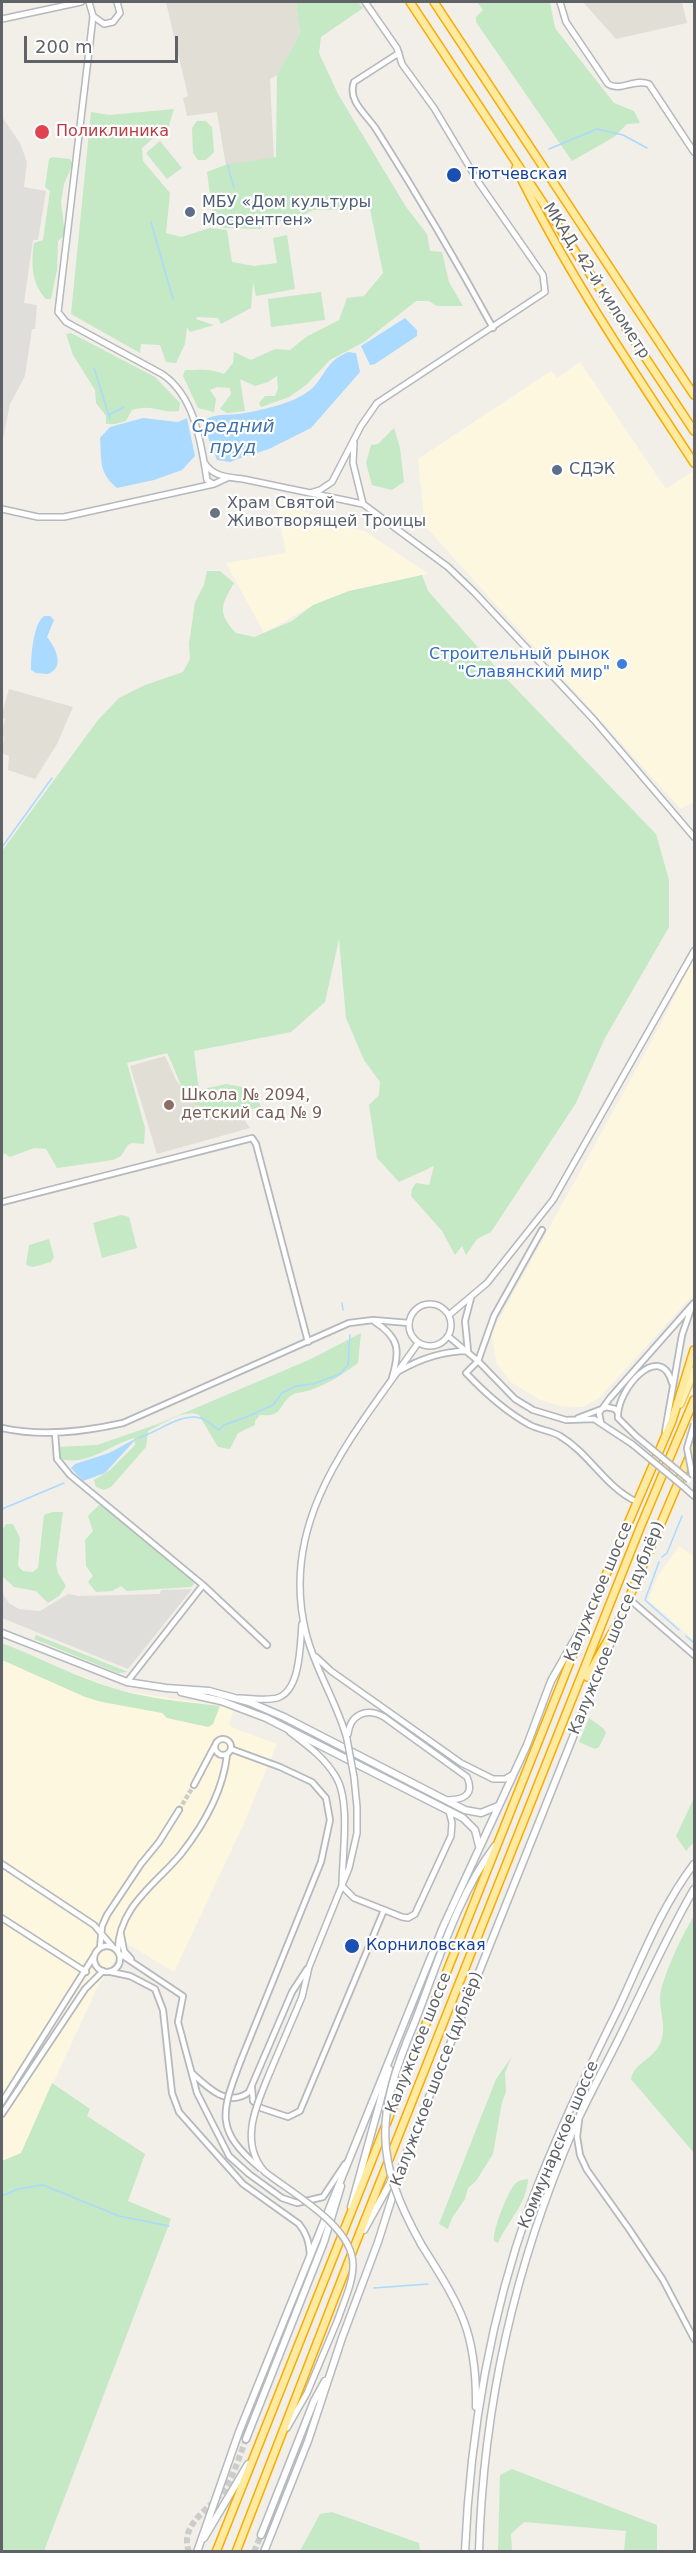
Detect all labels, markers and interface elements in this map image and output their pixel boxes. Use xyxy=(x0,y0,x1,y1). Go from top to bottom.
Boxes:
scale bar xyxy=(27,24,182,62)
text: 200 m xyxy=(35,36,93,57)
place label: Поликлиника xyxy=(56,122,169,142)
marker: Поликлиника xyxy=(33,123,51,141)
place label: Тютчевская xyxy=(468,165,567,185)
marker: Тютчевская xyxy=(445,166,463,184)
place label: МБУ «Дом культуры Мосрентген» xyxy=(202,193,371,231)
street label: МКАД, 42-й километр xyxy=(538,200,654,362)
marker: МБУ «Дом культуры Мосрентген» xyxy=(183,205,197,219)
water label: Средний пруд xyxy=(192,416,274,458)
place label: СДЭК xyxy=(569,460,615,480)
marker: СДЭК xyxy=(550,463,564,477)
place label: Храм Святой Животворящей Троицы xyxy=(227,494,426,532)
marker: Храм Святой Животворящей Троицы xyxy=(208,506,222,520)
place label: Строительный рынок "Славянский мир" xyxy=(429,645,610,683)
marker: Строительный рынок "Славянский мир" xyxy=(615,657,629,671)
place label: Школа № 2094, детский сад № 9 xyxy=(181,1086,322,1124)
marker: Школа № 2094, детский сад № 9 xyxy=(162,1098,176,1112)
street label: Калужское шоссе (дублёр) xyxy=(565,1518,669,1738)
street label: Калужское шоссе xyxy=(561,1519,637,1665)
place label: Корниловская xyxy=(366,1936,485,1956)
marker: Корниловская xyxy=(343,1937,361,1955)
street label: Калужское шоссе (дублёр) xyxy=(387,1969,487,2189)
street label: Калужское шоссе xyxy=(382,1970,456,2116)
street label: Коммунарское шоссе xyxy=(515,2058,603,2232)

